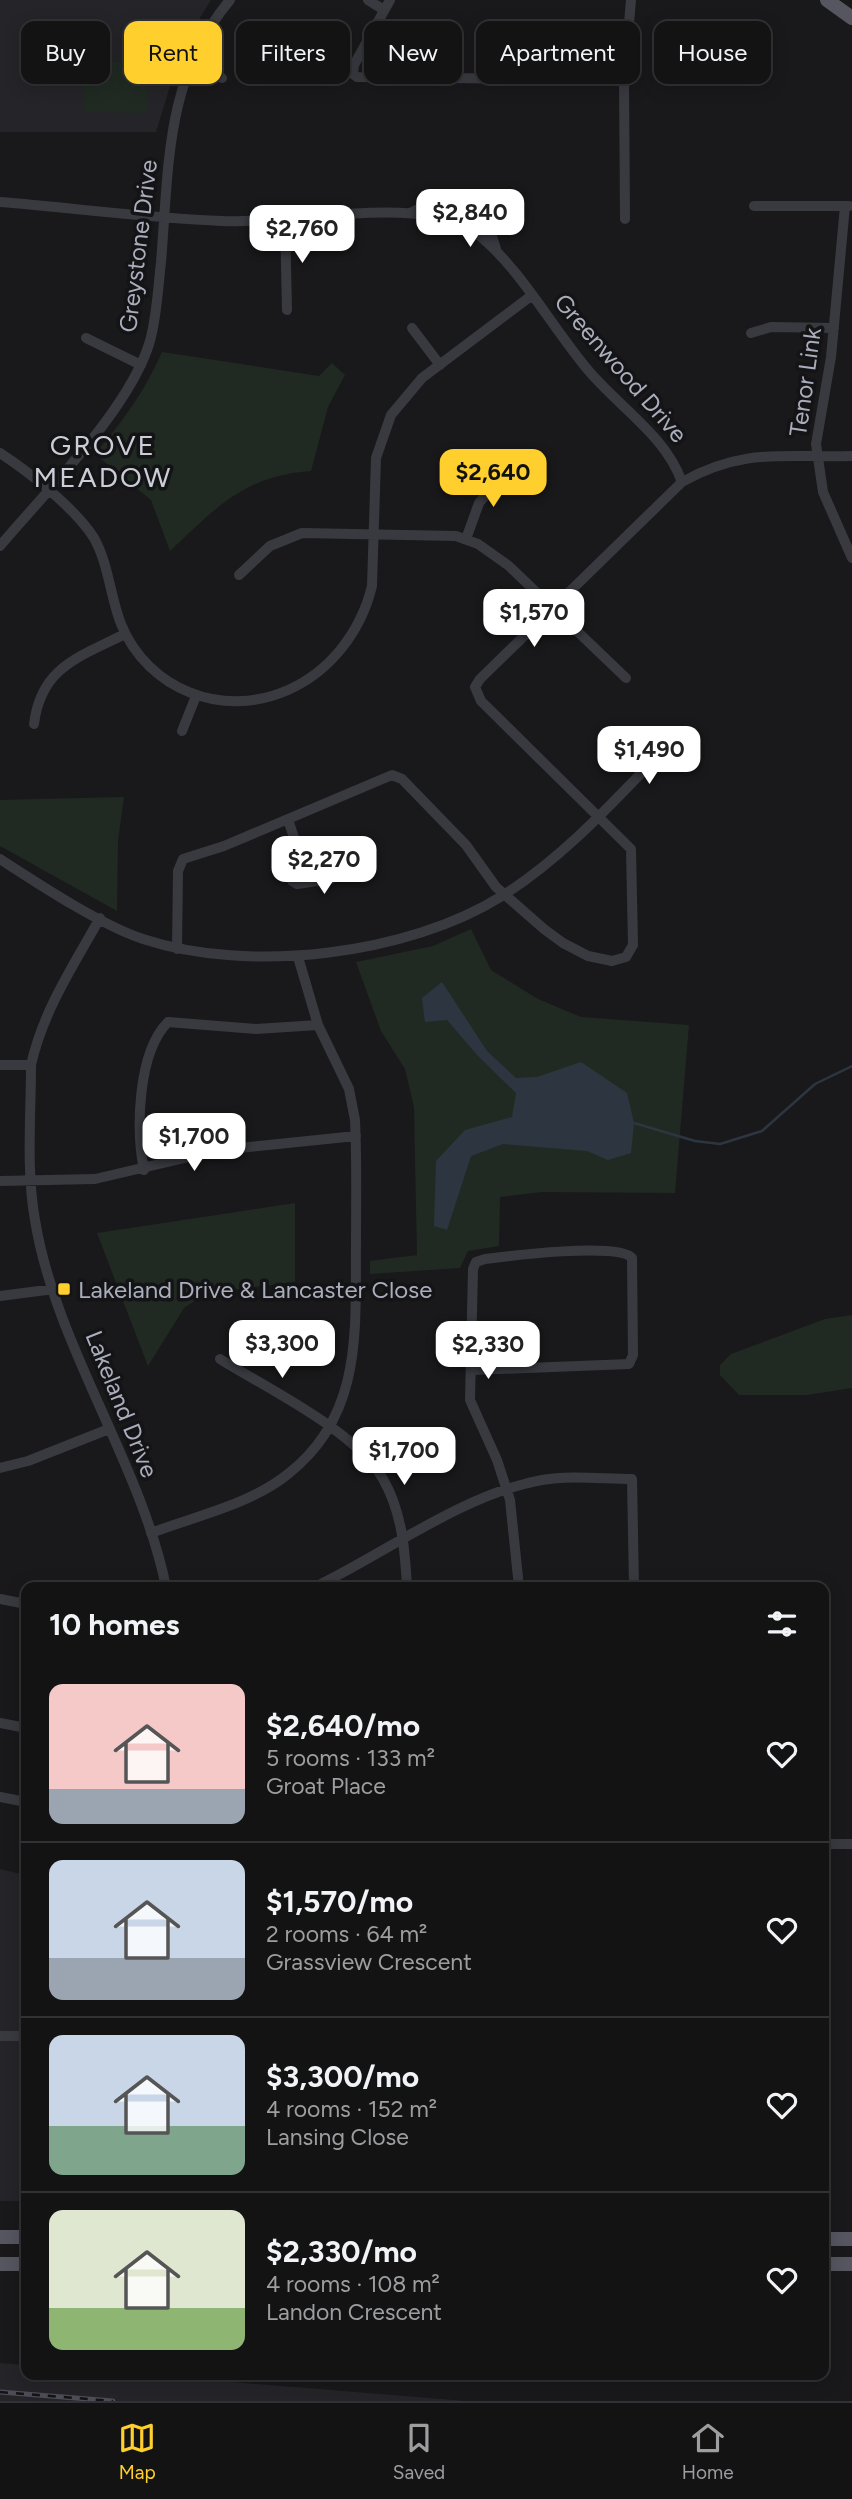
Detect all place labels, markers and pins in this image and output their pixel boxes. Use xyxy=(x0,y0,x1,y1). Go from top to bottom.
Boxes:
pin: $2,840 xyxy=(413,190,527,249)
pin: $2,760 xyxy=(245,205,359,265)
pin: $2,640 xyxy=(436,449,550,509)
pin: $1,570 xyxy=(477,590,591,649)
pin: $1,490 xyxy=(592,726,706,786)
pin: $2,270 xyxy=(267,836,381,896)
pin: $1,700 xyxy=(137,1114,251,1173)
place label: Lakeland Drive & Lancaster Close xyxy=(78,1275,432,1304)
marker: Lakeland Drive & Lancaster Close xyxy=(56,1281,72,1297)
pin: $3,300 xyxy=(225,1320,339,1380)
pin: $2,330 xyxy=(431,1322,545,1381)
pin: $1,700 xyxy=(347,1428,461,1487)

